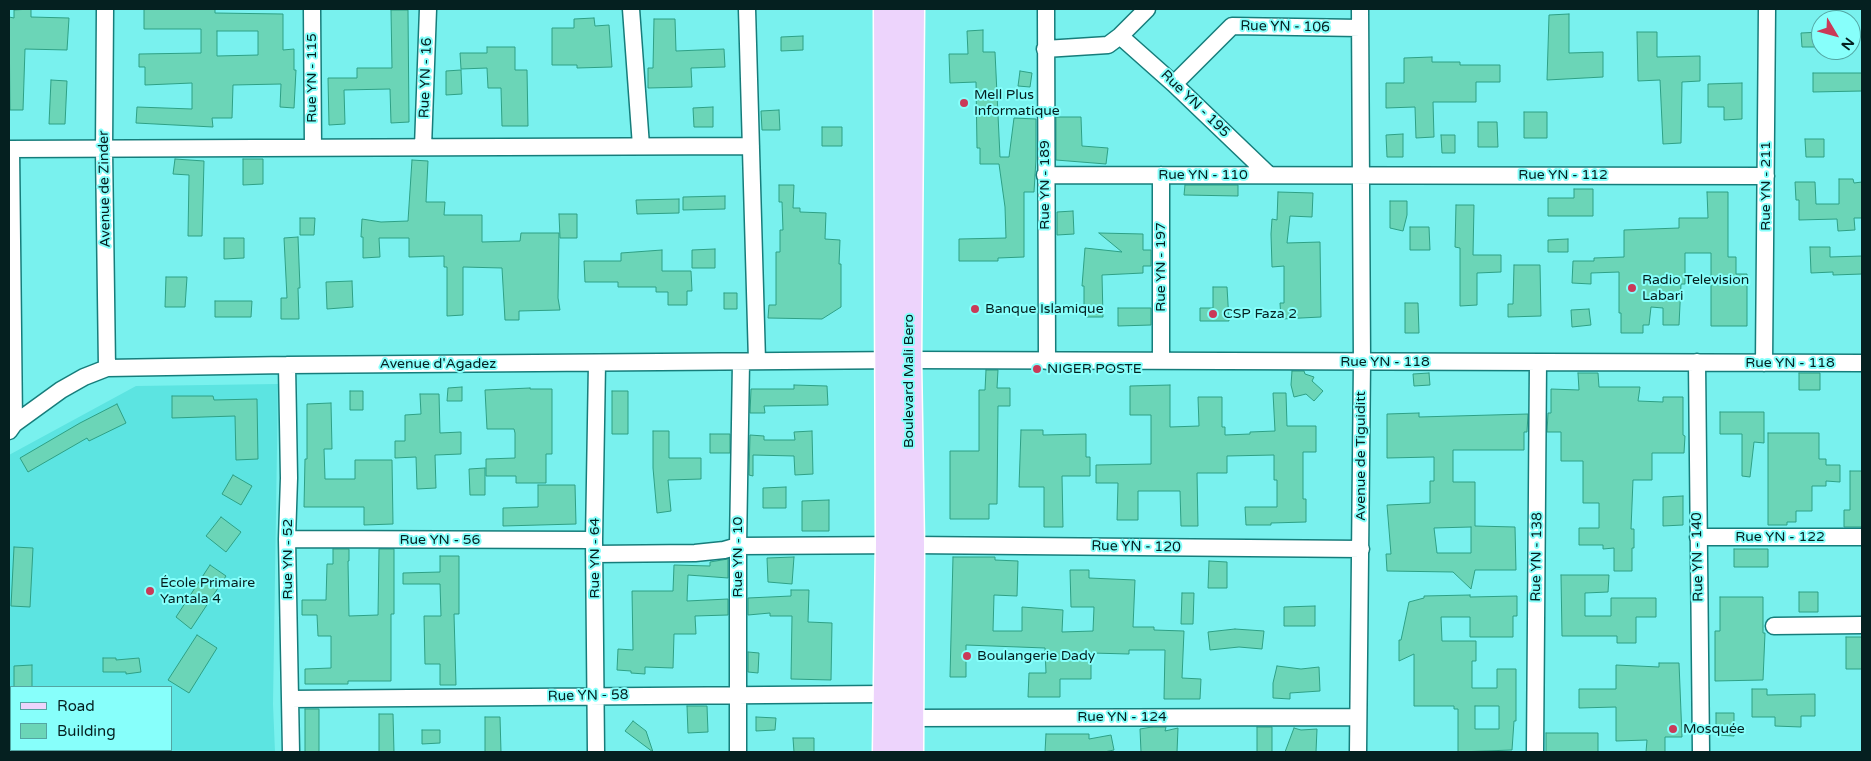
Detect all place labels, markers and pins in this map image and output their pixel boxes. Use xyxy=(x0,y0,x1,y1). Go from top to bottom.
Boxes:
place label: Mell Plus Informatique xyxy=(974,87,1060,120)
marker: Mell Plus Informatique xyxy=(958,97,970,109)
place label: Radio Television Labari xyxy=(1642,272,1749,304)
marker: Radio Television Labari xyxy=(1626,282,1638,294)
place label: Banque Islamique xyxy=(985,301,1104,317)
marker: Banque Islamique xyxy=(969,303,981,315)
place label: CSP Faza 2 xyxy=(1223,306,1297,322)
marker: CSP Faza 2 xyxy=(1207,308,1219,320)
place label: NIGER POSTE xyxy=(1047,361,1142,377)
marker: NIGER POSTE xyxy=(1031,363,1043,375)
place label: École Primaire Yantala 4 xyxy=(160,575,255,608)
marker: École Primaire Yantala 4 xyxy=(144,585,156,597)
place label: Boulangerie Dady xyxy=(977,648,1095,664)
marker: Boulangerie Dady xyxy=(961,650,973,662)
place label: Mosquée xyxy=(1683,721,1745,737)
marker: Mosquée xyxy=(1667,723,1679,735)

